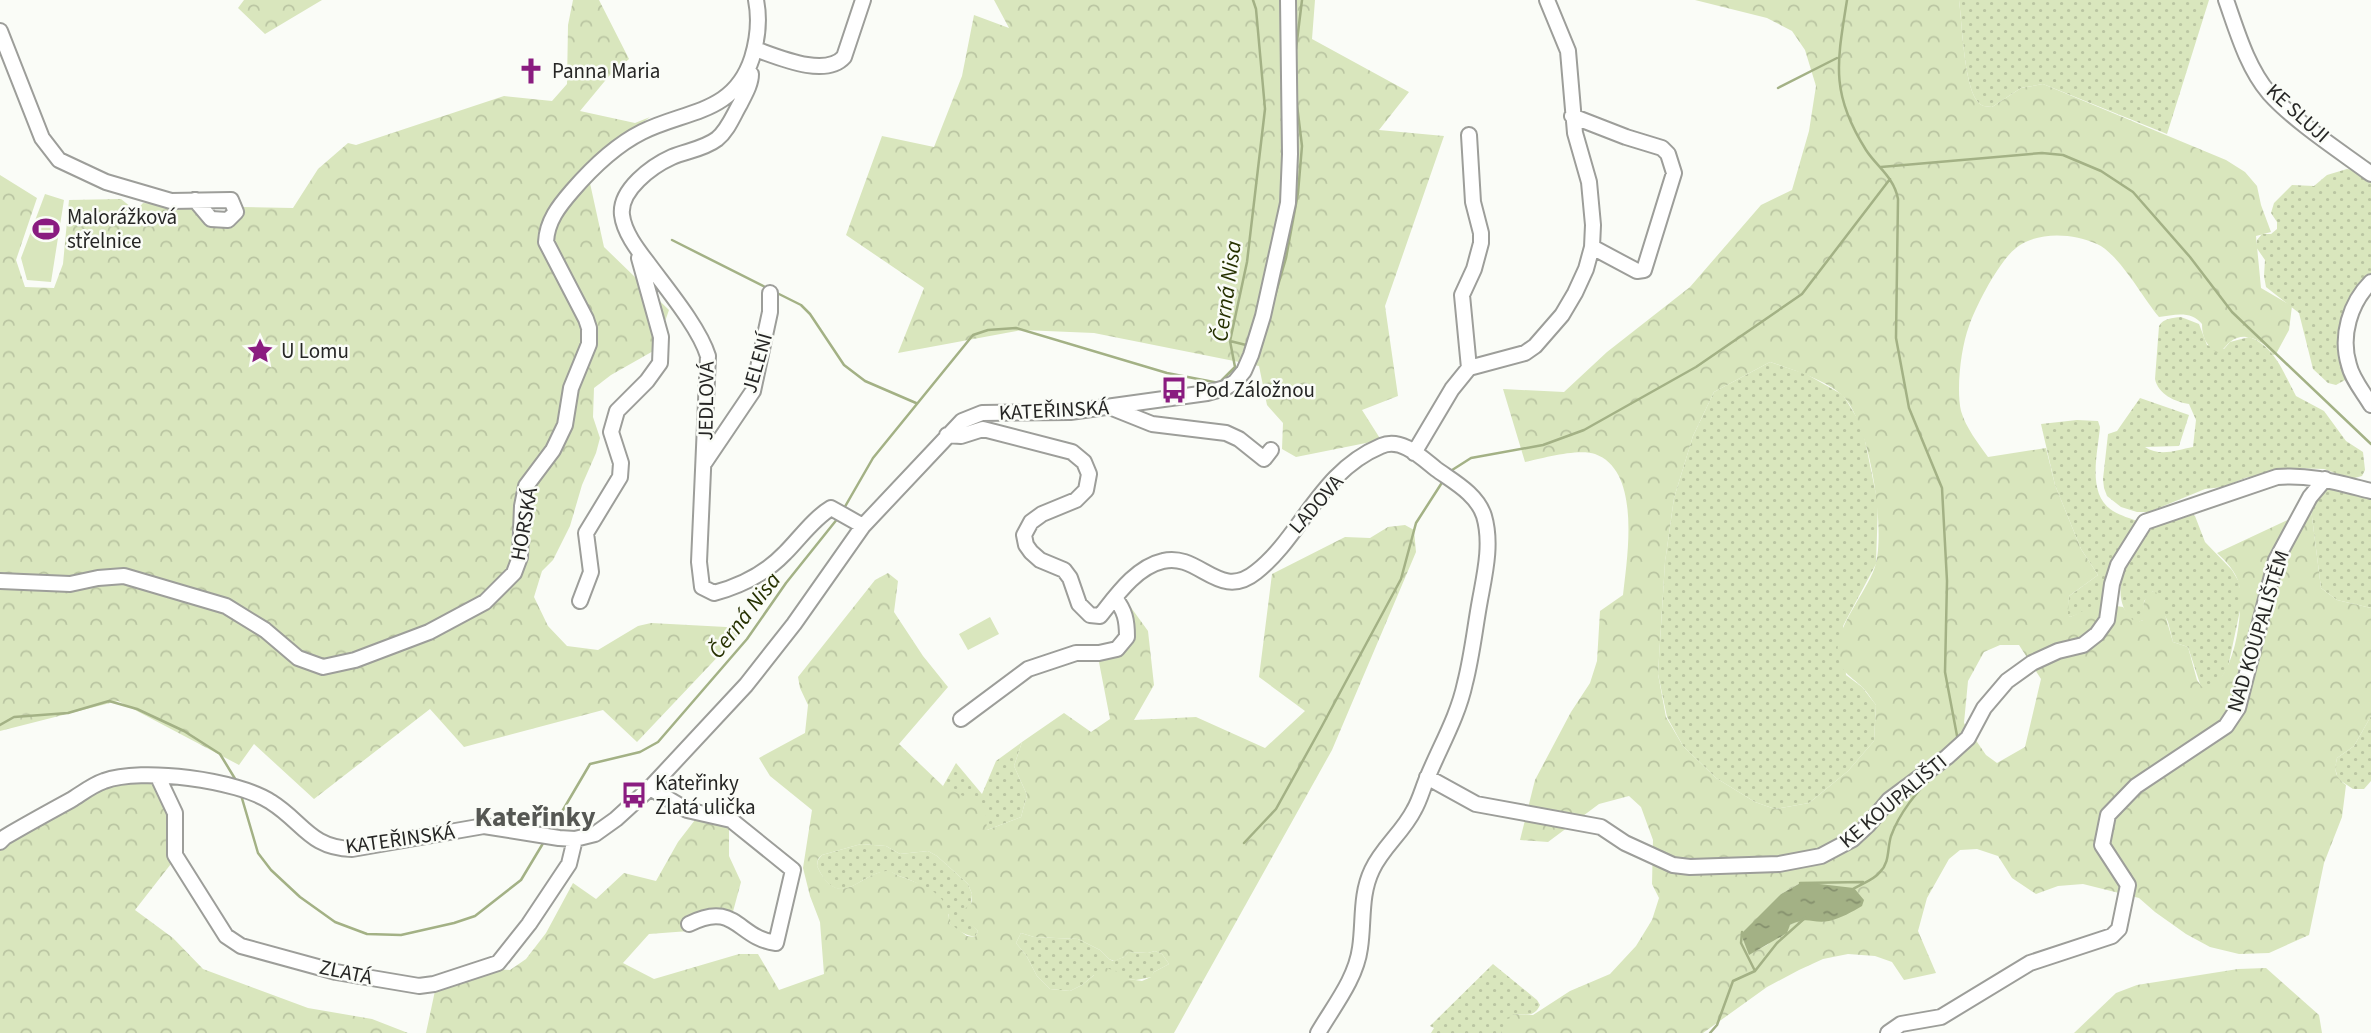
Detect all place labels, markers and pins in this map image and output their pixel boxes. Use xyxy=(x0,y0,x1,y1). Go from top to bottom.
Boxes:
church icon: Panna Maria xyxy=(516,56,546,86)
place label: Panna Maria xyxy=(552,56,660,86)
place label: Malorážková střelnice xyxy=(67,202,177,256)
sports icon: Malorážková střelnice xyxy=(31,214,61,244)
place icon: U Lomu xyxy=(245,336,275,366)
place label: U Lomu xyxy=(281,336,349,366)
bus stop icon: Pod Záložnou xyxy=(1159,375,1189,405)
place label: Pod Záložnou xyxy=(1195,375,1315,405)
place label: Kateřinky Zlatá ulička xyxy=(655,768,756,822)
bus stop icon: Kateřinky Zlatá ulička xyxy=(619,780,649,810)

